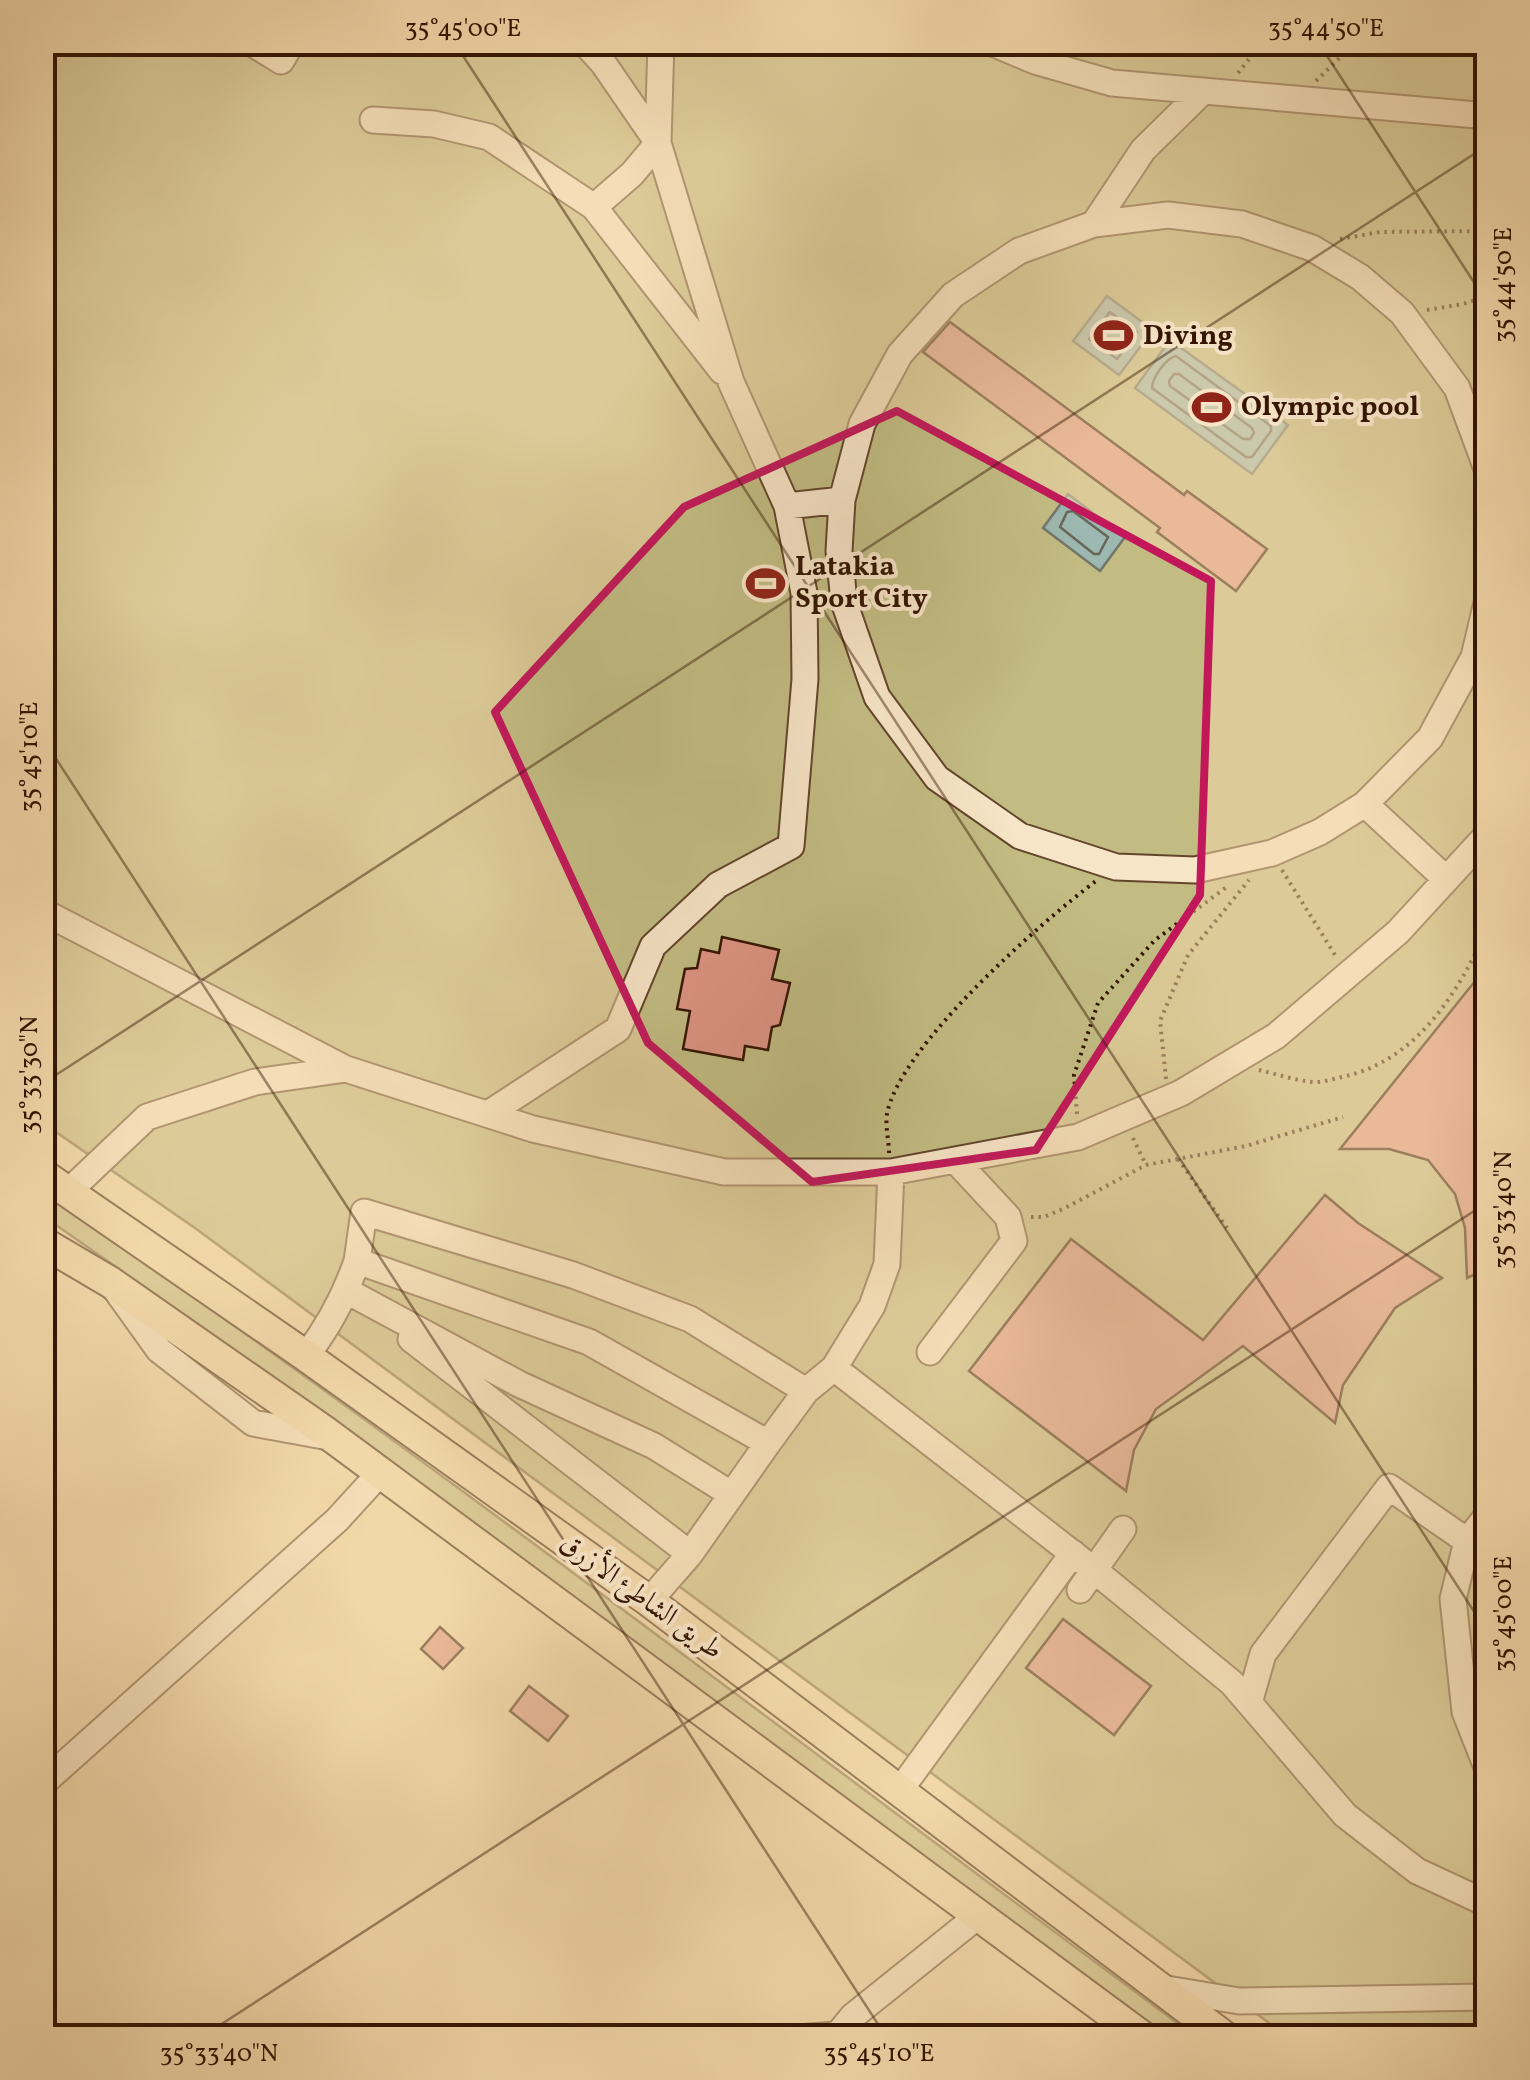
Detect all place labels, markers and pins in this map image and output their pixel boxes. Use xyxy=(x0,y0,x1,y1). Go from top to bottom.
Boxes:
sports icon: Diving xyxy=(1092,315,1134,357)
place label: Diving xyxy=(1143,317,1233,356)
sports icon: Olympic pool xyxy=(1190,386,1232,428)
place label: Olympic pool xyxy=(1241,388,1419,427)
place label: Latakia Sport City xyxy=(795,548,928,619)
sports icon: Latakia Sport City xyxy=(744,562,786,604)

